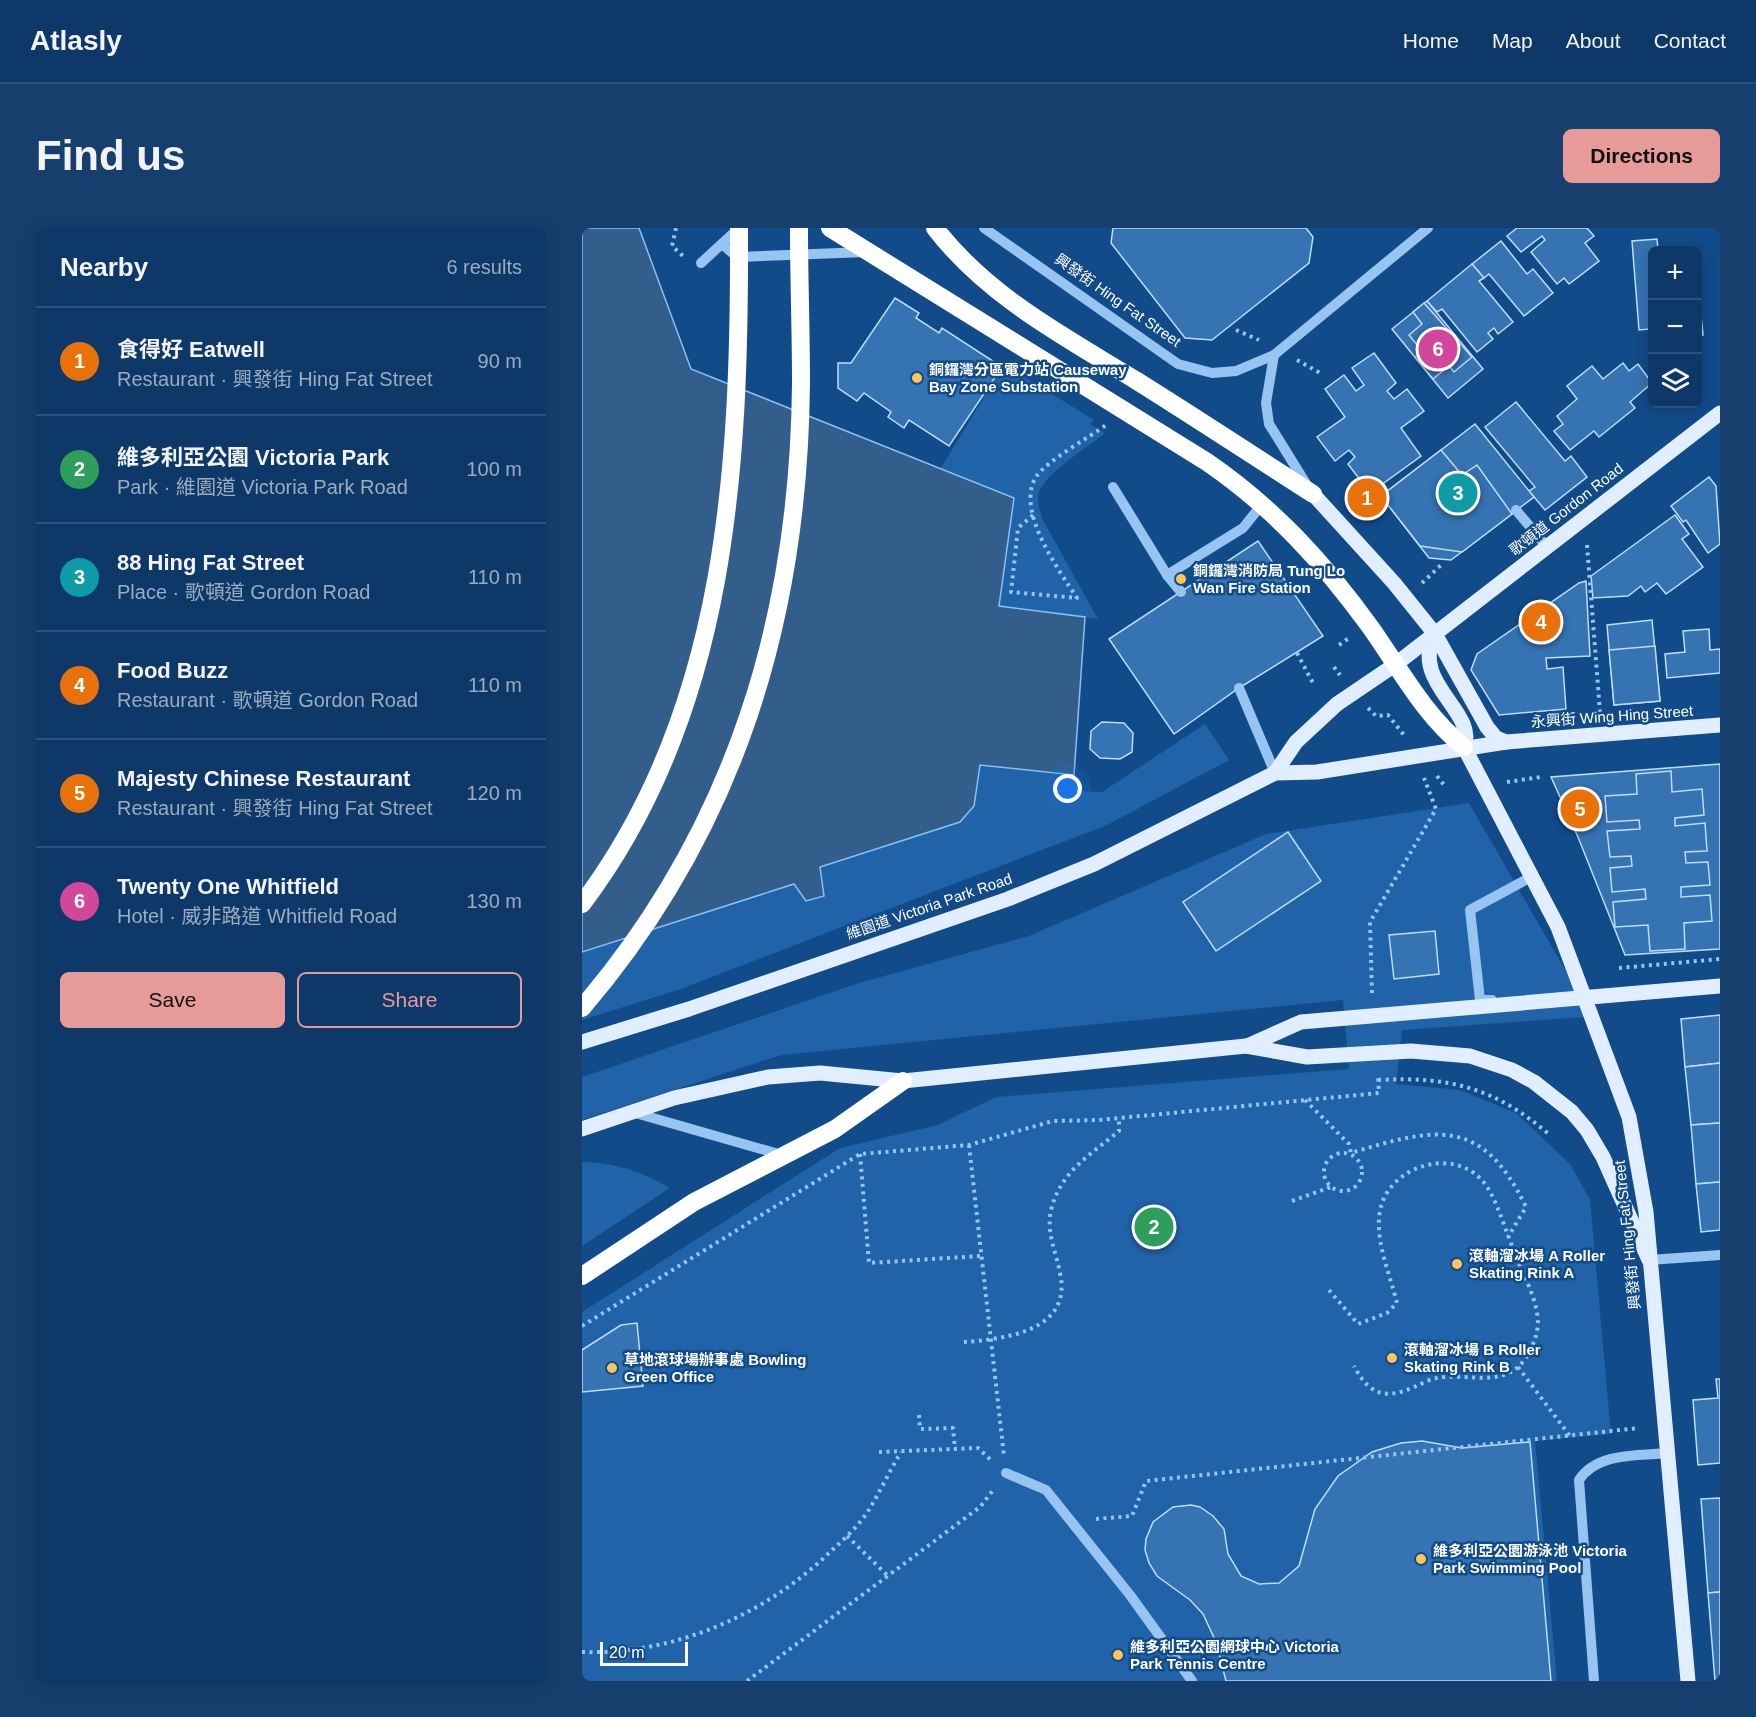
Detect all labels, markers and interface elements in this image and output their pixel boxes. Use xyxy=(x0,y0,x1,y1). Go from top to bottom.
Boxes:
text: Atlasly xyxy=(30,25,122,56)
text: Home xyxy=(1403,29,1459,52)
text: Map xyxy=(1492,29,1533,52)
text: About xyxy=(1566,29,1621,52)
text: Contact xyxy=(1654,29,1726,52)
button: Directions xyxy=(1563,129,1720,183)
text: Find us xyxy=(36,132,185,179)
map controls xyxy=(1648,246,1702,408)
button: + xyxy=(1648,246,1702,300)
street label: 興發街 Hing Fat Street xyxy=(1052,250,1185,350)
text: Nearby xyxy=(60,252,148,282)
text: 6 results xyxy=(446,256,522,278)
button: − xyxy=(1648,300,1702,354)
pin: 6 xyxy=(1418,326,1458,372)
text: 食得好 Eatwell xyxy=(117,337,265,362)
text: 1 xyxy=(74,350,85,372)
text: 90 m xyxy=(478,350,522,372)
button: layers xyxy=(1648,354,1702,408)
place label: 銅鑼灣分區電力站 Causeway Bay Zone Substation xyxy=(929,361,1127,395)
text: Restaurant · 興發街 Hing Fat Street xyxy=(117,368,433,390)
marker: 銅鑼灣分區電力站 Causeway Bay Zone Substation xyxy=(910,371,924,385)
text: 維多利亞公園 Victoria Park xyxy=(117,445,389,470)
text: 2 xyxy=(74,458,85,480)
text: 100 m xyxy=(466,458,522,480)
street label: 歌頓道 Gordon Road xyxy=(1506,459,1626,559)
pin: 3 xyxy=(1438,470,1478,516)
text: Park · 維園道 Victoria Park Road xyxy=(117,476,408,498)
pin: 1 xyxy=(1348,476,1386,520)
text: 88 Hing Fat Street xyxy=(117,550,304,575)
place label: 銅鑼灣消防局 Tung Lo Wan Fire Station xyxy=(1193,562,1345,596)
text: 3 xyxy=(74,566,85,588)
text: 110 m xyxy=(468,566,522,588)
marker: 銅鑼灣消防局 Tung Lo Wan Fire Station xyxy=(1174,572,1188,586)
text: Place · 歌頓道 Gordon Road xyxy=(117,581,370,603)
pin: 4 xyxy=(1522,600,1560,644)
text: Food Buzz xyxy=(117,658,228,683)
text: 4 xyxy=(74,674,85,696)
text: 110 m xyxy=(468,674,522,696)
text: Restaurant · 歌頓道 Gordon Road xyxy=(117,689,418,711)
street label: 永興街 Wing Hing Street xyxy=(1530,702,1694,730)
text: Majesty Chinese Restaurant xyxy=(117,766,410,791)
your location xyxy=(1053,774,1082,803)
text: 5 xyxy=(74,782,85,804)
text: 120 m xyxy=(466,782,522,804)
pin: 5 xyxy=(1560,786,1600,832)
text: Restaurant · 興發街 Hing Fat Street xyxy=(117,797,433,819)
street label: 維園道 Victoria Park Road xyxy=(844,870,1014,942)
text: Twenty One Whitfield xyxy=(117,874,339,899)
text: 6 xyxy=(74,890,85,912)
text: 130 m xyxy=(466,890,522,912)
text: Hotel · 威非路道 Whitfield Road xyxy=(117,905,397,927)
button: Save xyxy=(60,972,285,1028)
button: Share xyxy=(297,972,522,1028)
street label: 興發街 Hing Fat Street xyxy=(1611,1159,1643,1311)
pin: 2 xyxy=(1134,1204,1174,1250)
place label: 滾軸溜冰場 A Roller Skating Rink A xyxy=(1469,1247,1605,1281)
marker: 滾軸溜冰場 A Roller Skating Rink A xyxy=(1450,1257,1464,1271)
place label: 滾軸溜冰場 B Roller Skating Rink B xyxy=(1404,1341,1541,1375)
place label: 草地滾球場辦事處 Bowling Green Office xyxy=(624,1351,807,1385)
marker: 滾軸溜冰場 B Roller Skating Rink B xyxy=(1385,1351,1399,1365)
marker: 草地滾球場辦事處 Bowling Green Office xyxy=(605,1361,619,1375)
place label: 維多利亞公園游泳池 Victoria Park Swimming Pool xyxy=(1433,1542,1628,1576)
marker: 維多利亞公園游泳池 Victoria Park Swimming Pool xyxy=(1414,1552,1428,1566)
place label: 維多利亞公園網球中心 Victoria Park Tennis Centre xyxy=(1130,1638,1340,1672)
scale bar xyxy=(600,1639,688,1666)
text: 20 m xyxy=(609,1644,645,1661)
marker: 維多利亞公園網球中心 Victoria Park Tennis Centre xyxy=(1111,1648,1125,1662)

